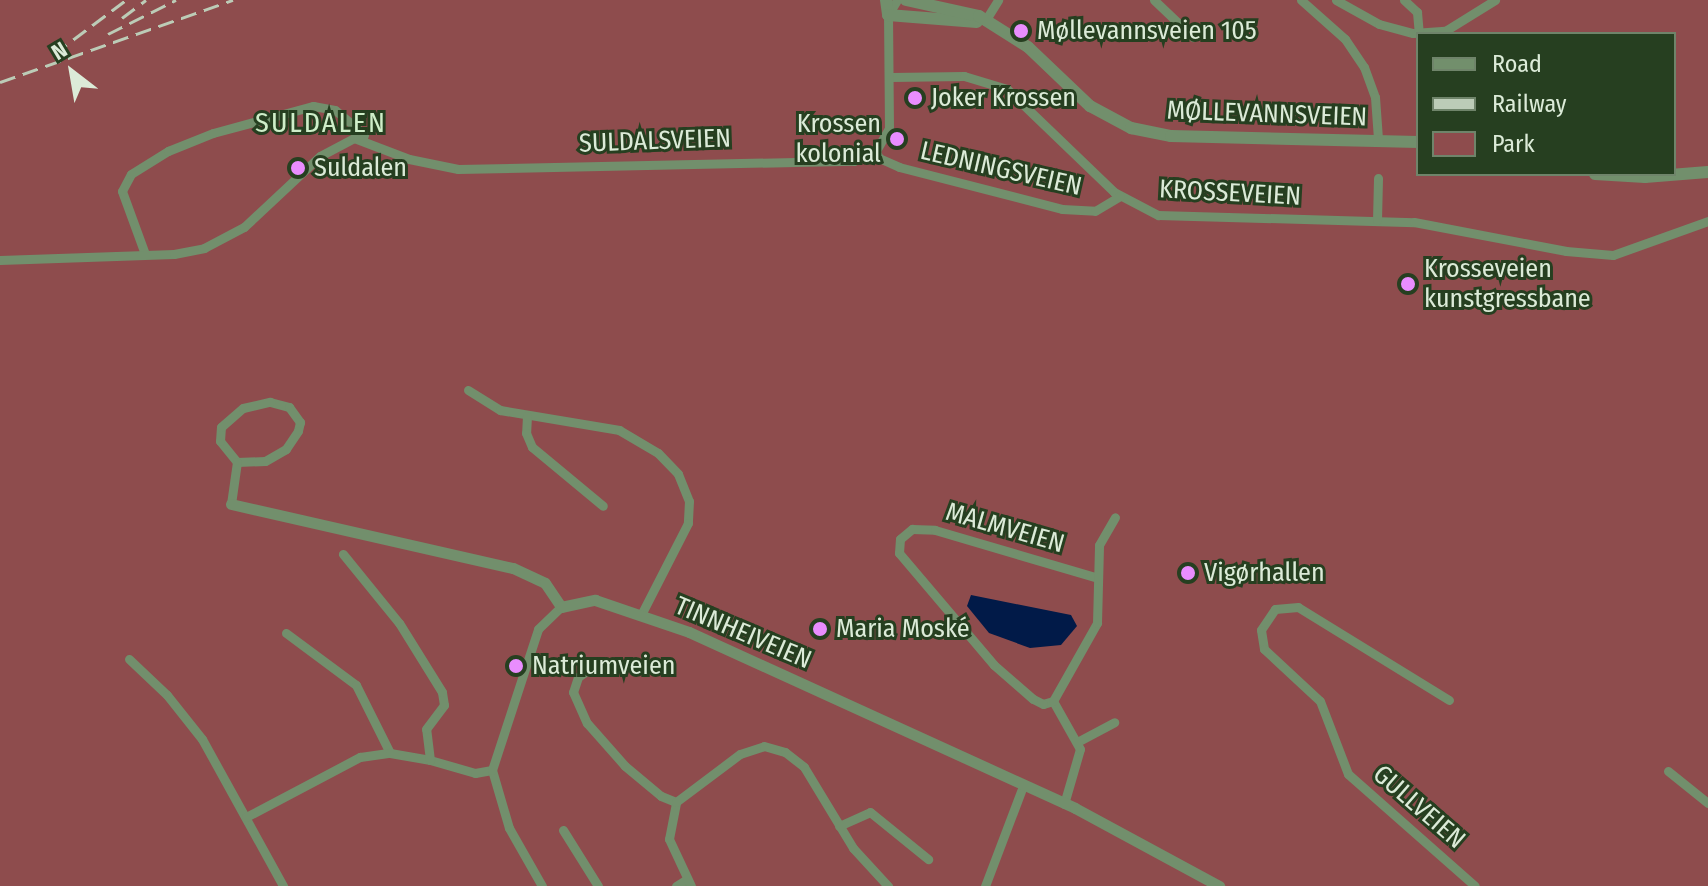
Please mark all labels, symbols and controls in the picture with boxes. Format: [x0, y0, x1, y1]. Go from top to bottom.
place label: Møllevannsveien 105 [1037, 15, 1257, 47]
marker: Møllevannsveien 105 [1012, 22, 1030, 40]
north arrow [32, 32, 112, 112]
legend [1416, 32, 1676, 176]
text: N [47, 36, 72, 66]
text: Road [1492, 50, 1542, 78]
place label: Joker Krossen [931, 82, 1076, 114]
marker: Joker Krossen [906, 89, 924, 107]
text: Railway [1492, 90, 1567, 118]
street label: MØLLEVANNSVEIEN [1166, 95, 1368, 133]
district label: SULDALEN [255, 106, 387, 140]
place label: Krossen kolonial [795, 108, 881, 170]
street label: SULDALSVEIEN [579, 123, 731, 159]
marker: Krossen kolonial [888, 130, 906, 148]
text: Park [1492, 130, 1535, 158]
street label: LEDNINGSVEIEN [917, 135, 1085, 203]
place label: Suldalen [314, 152, 407, 184]
marker: Suldalen [289, 159, 307, 177]
street label: KROSSEVEIEN [1158, 174, 1302, 212]
place label: Krosseveien kunstgressbane [1424, 253, 1591, 314]
marker: Krosseveien kunstgressbane [1399, 275, 1417, 293]
street label: MALMVEIEN [942, 496, 1068, 560]
place label: Vigørhallen [1204, 557, 1325, 589]
marker: Vigørhallen [1179, 564, 1197, 582]
street label: TINNHEIVEIEN [670, 590, 816, 676]
place label: Maria Moské [836, 613, 970, 645]
marker: Maria Moské [811, 620, 829, 638]
place label: Natriumveien [532, 650, 675, 682]
marker: Natriumveien [507, 657, 525, 675]
street label: GULLVEIEN [1367, 759, 1471, 855]

